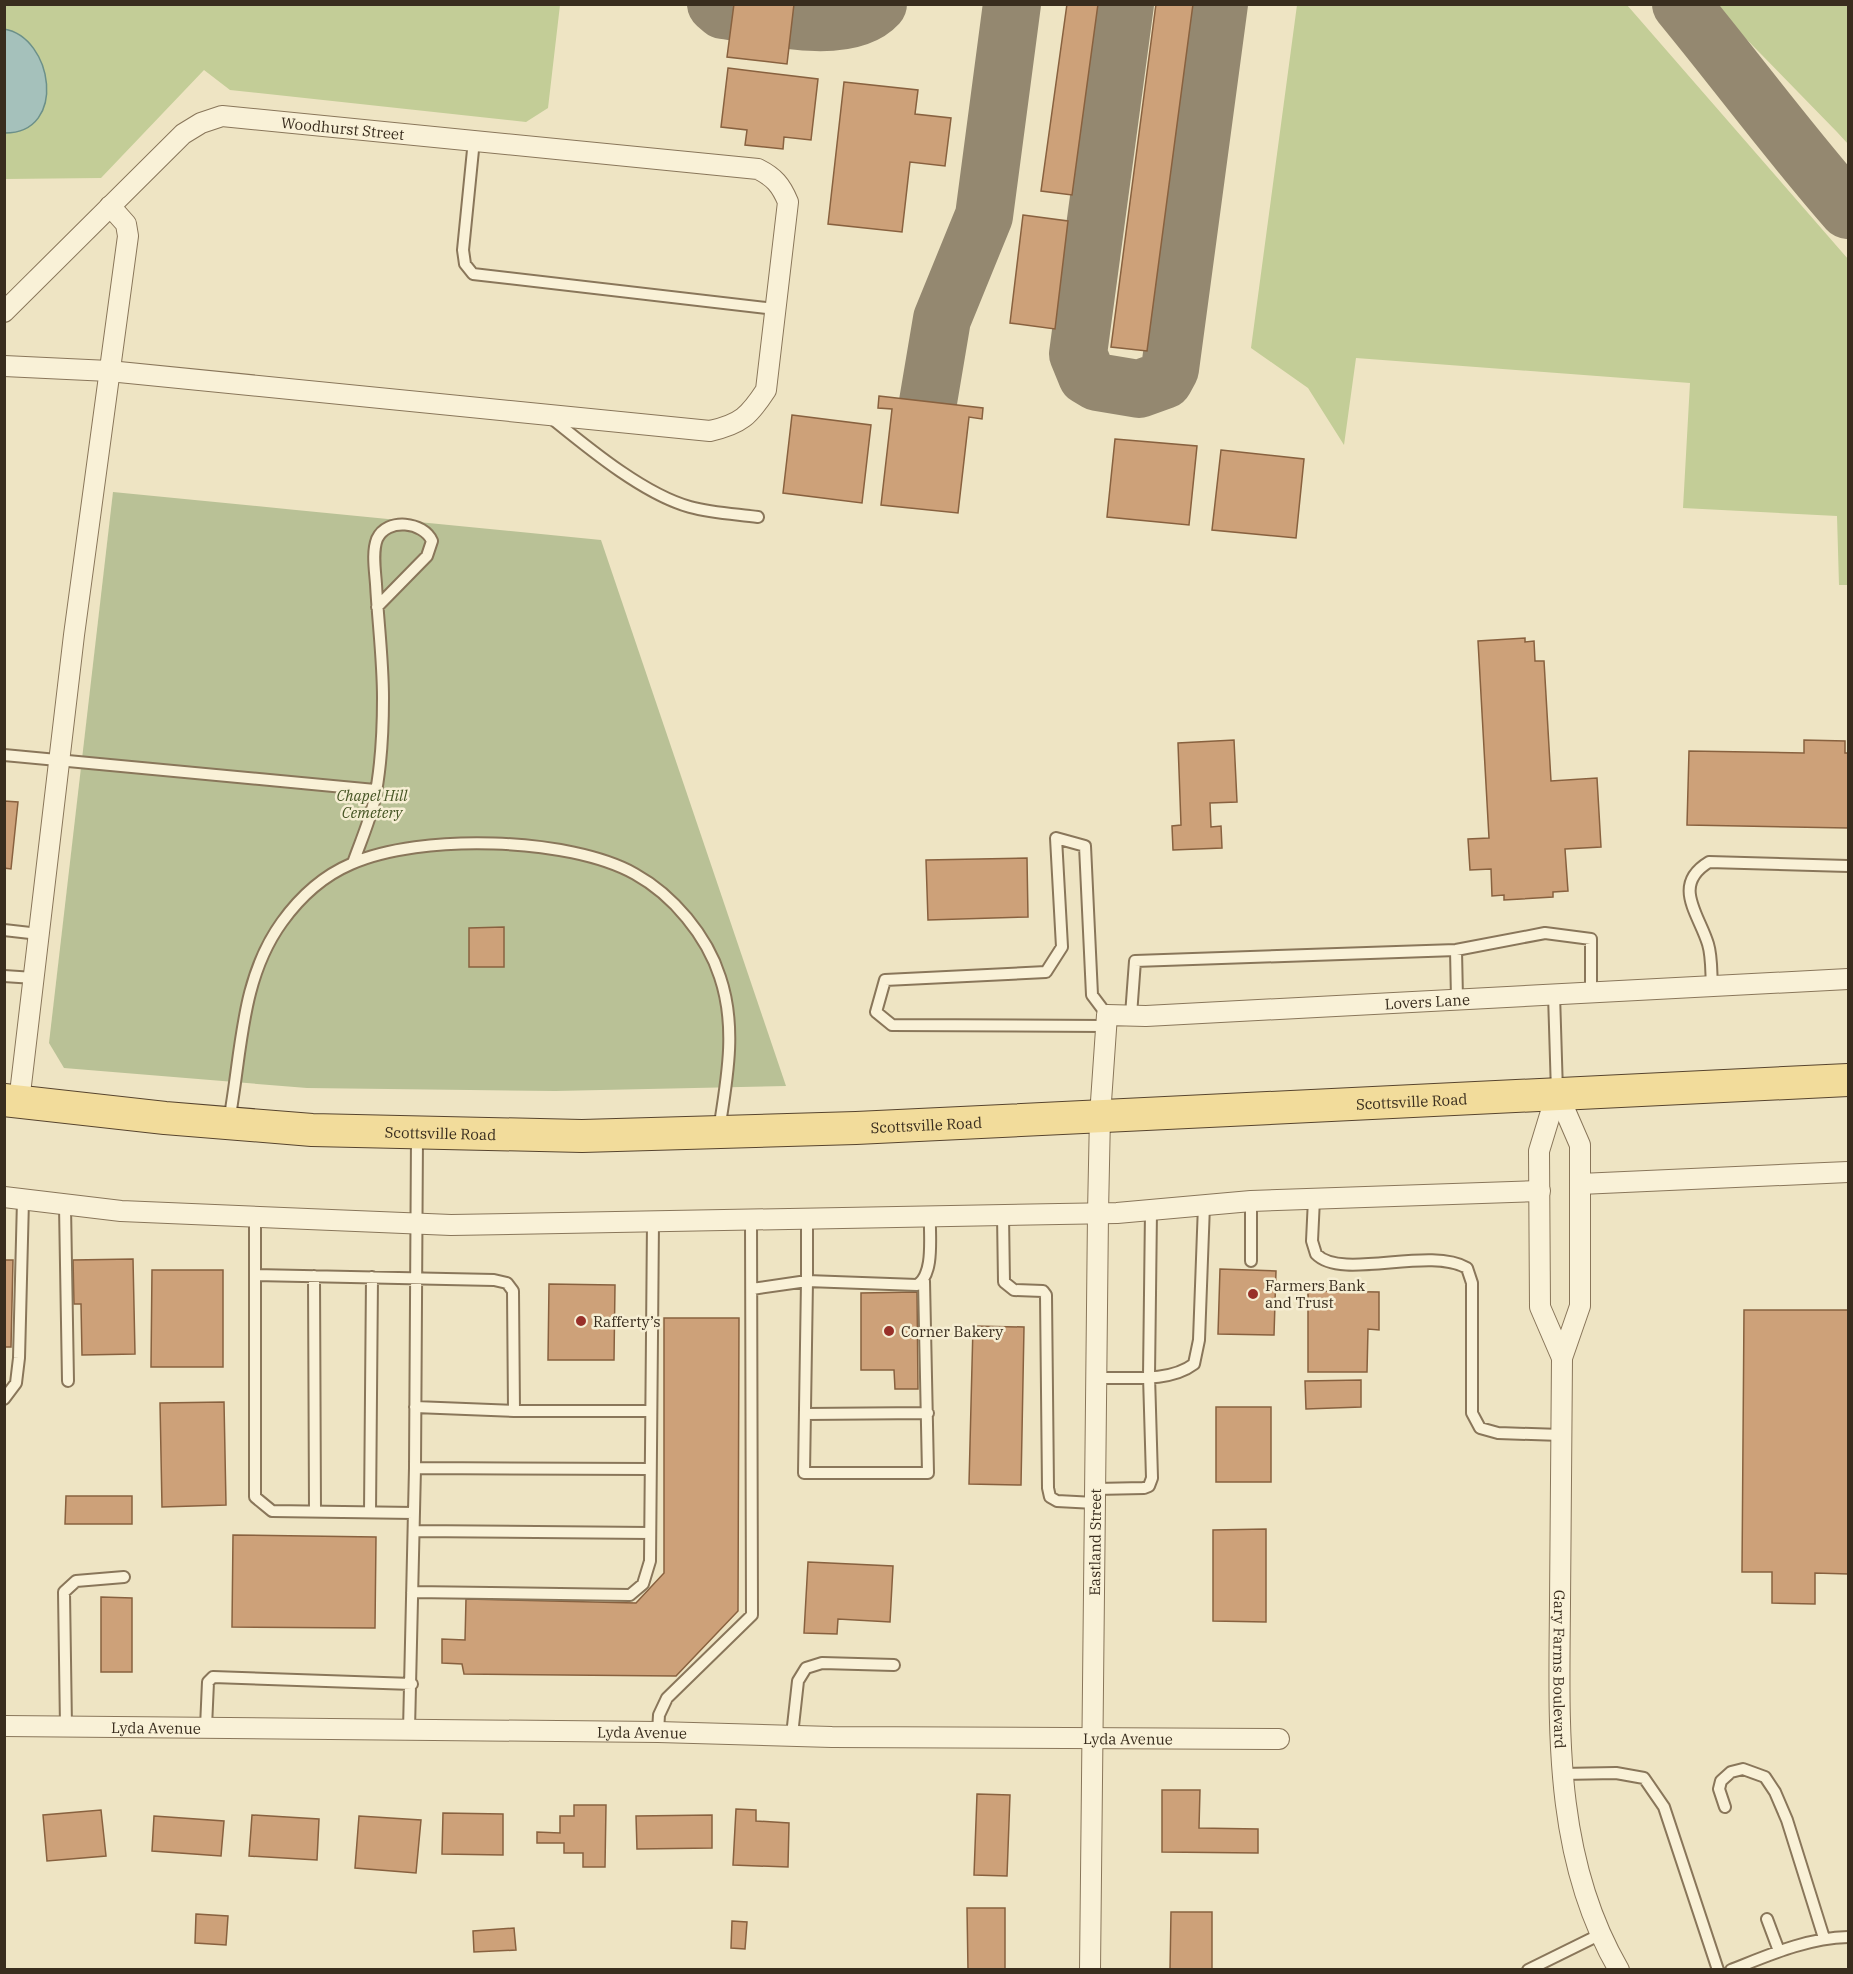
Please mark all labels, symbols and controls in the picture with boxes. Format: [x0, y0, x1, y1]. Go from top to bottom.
street label: Woodhurst Street [280, 112, 405, 143]
park label: Chapel Hill Cemetery [336, 786, 408, 822]
street label: Lovers Lane [1384, 989, 1470, 1013]
street label: Scottsville Road [1355, 1089, 1468, 1113]
street label: Scottsville Road [870, 1112, 982, 1137]
street label: Scottsville Road [384, 1122, 497, 1144]
place label: Farmers Bank and Trust [1265, 1276, 1365, 1312]
marker: Farmers Bank and Trust [1246, 1287, 1260, 1301]
place label: Rafferty’s [593, 1312, 660, 1331]
marker: Rafferty’s [574, 1314, 588, 1328]
place label: Corner Bakery [901, 1322, 1003, 1341]
marker: Corner Bakery [882, 1324, 896, 1338]
street label: Eastland Street [1084, 1488, 1105, 1596]
street label: Gary Farms Boulevard [1550, 1590, 1571, 1749]
street label: Lyda Avenue [111, 1717, 201, 1737]
street label: Lyda Avenue [597, 1722, 687, 1742]
street label: Lyda Avenue [1083, 1729, 1173, 1748]

